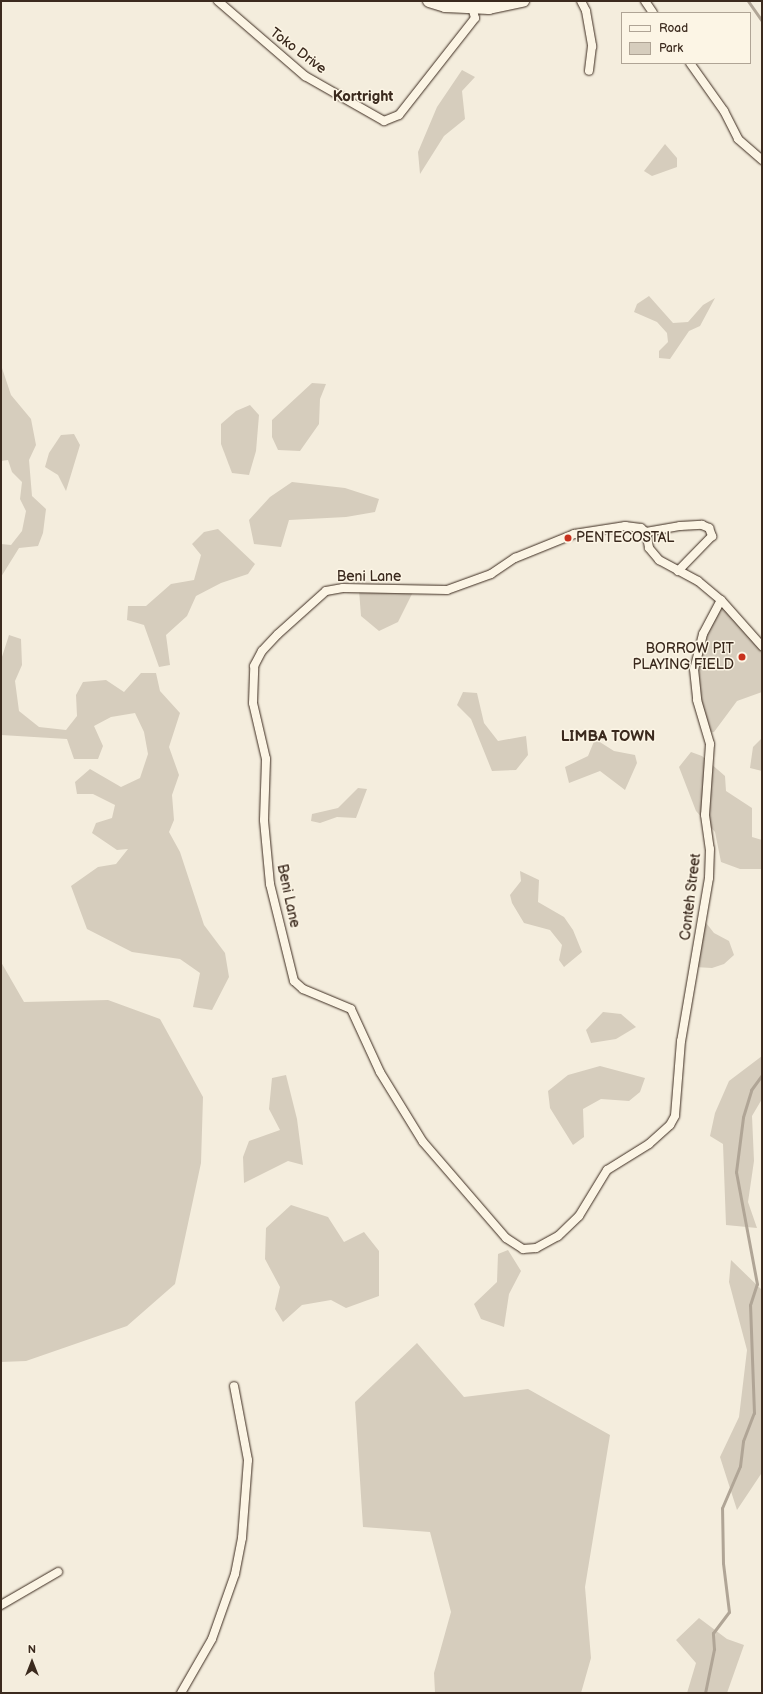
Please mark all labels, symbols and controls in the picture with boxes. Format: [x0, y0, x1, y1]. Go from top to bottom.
legend [621, 12, 751, 64]
text: Road [659, 21, 688, 36]
street label: Toko Drive [267, 24, 329, 78]
text: Park [659, 41, 683, 56]
district label: Kortright [333, 88, 393, 106]
place label: PENTECOSTAL [576, 530, 674, 546]
marker: PENTECOSTAL [563, 533, 573, 543]
street label: Beni Lane [337, 569, 401, 585]
place label: BORROW PIT PLAYING FIELD [632, 641, 734, 674]
marker: BORROW PIT PLAYING FIELD [737, 652, 747, 662]
district label: LIMBA TOWN [561, 728, 655, 746]
street label: Conteh Street [677, 852, 705, 942]
street label: Beni Lane [273, 863, 303, 929]
north arrow [12, 1642, 52, 1682]
text: N [28, 1643, 36, 1656]

